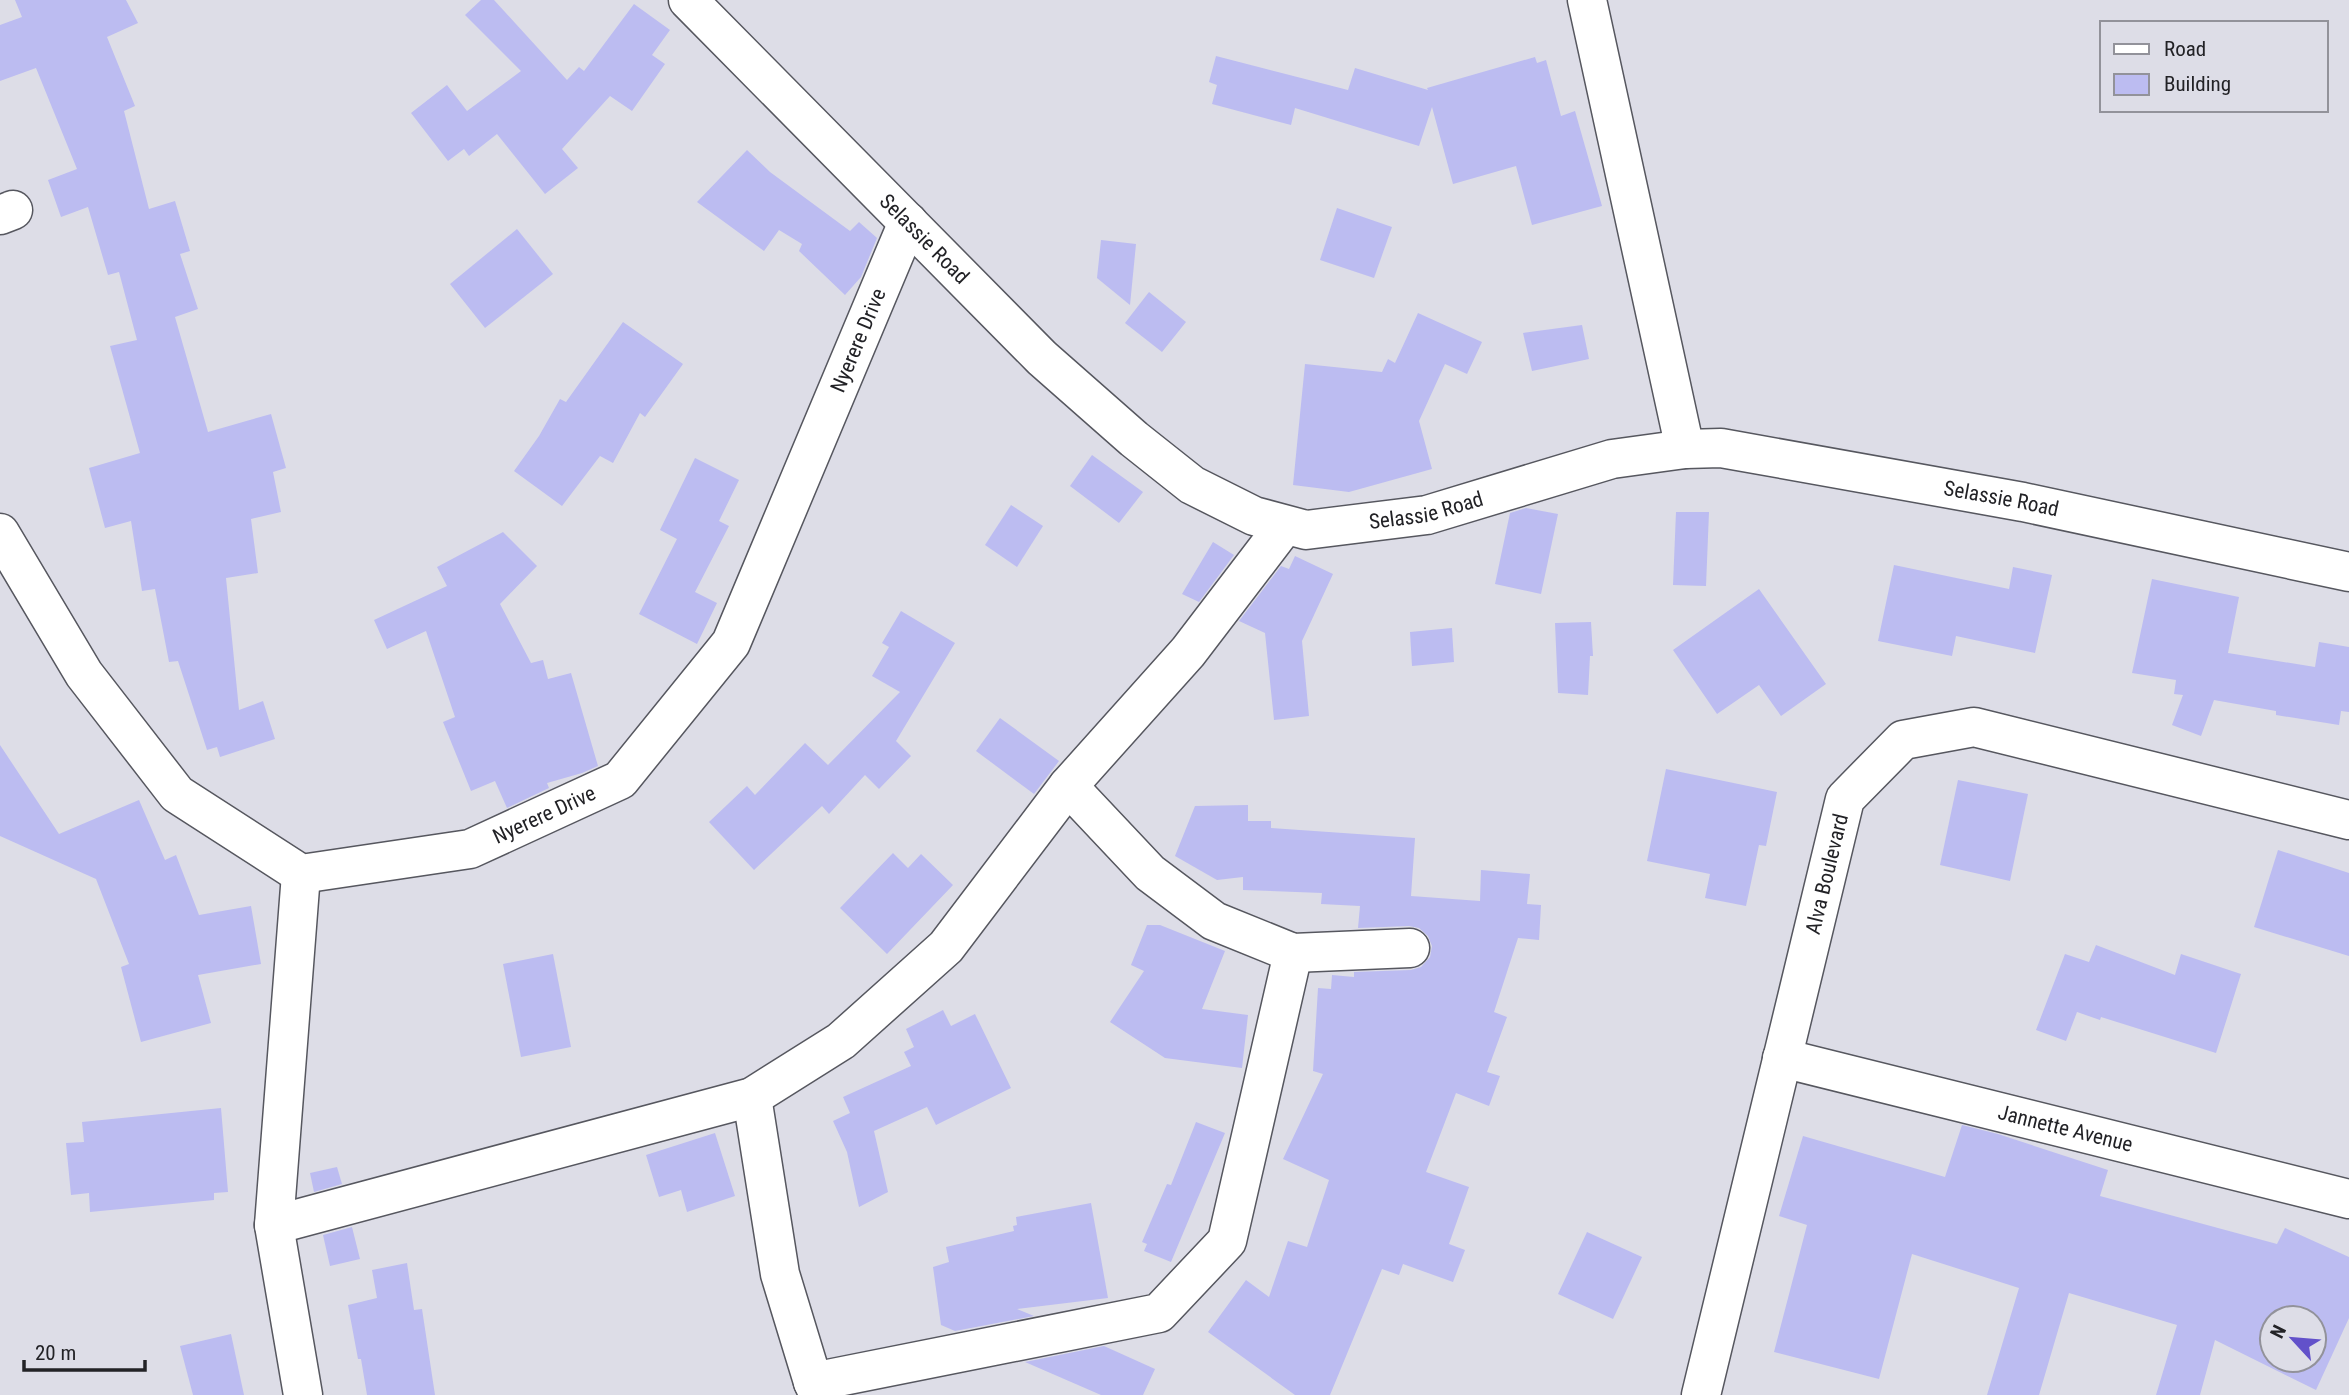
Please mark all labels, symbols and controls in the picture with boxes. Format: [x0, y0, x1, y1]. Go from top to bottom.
legend [2100, 21, 2328, 112]
text: Road [2164, 37, 2206, 61]
text: Building [2164, 72, 2231, 96]
street label: Selassie Road [875, 189, 974, 289]
street label: Nyerere Drive [826, 285, 891, 396]
street label: Selassie Road [1942, 476, 2061, 521]
street label: Selassie Road [1368, 487, 1486, 534]
street label: Nyerere Drive [489, 781, 599, 849]
street label: Alva Boulevard [1801, 811, 1853, 937]
street label: Jannette Avenue [1996, 1100, 2135, 1157]
north arrow [2258, 1304, 2328, 1374]
text: N [2265, 1321, 2291, 1342]
scale bar [24, 1328, 145, 1372]
text: 20 m [35, 1341, 76, 1365]

